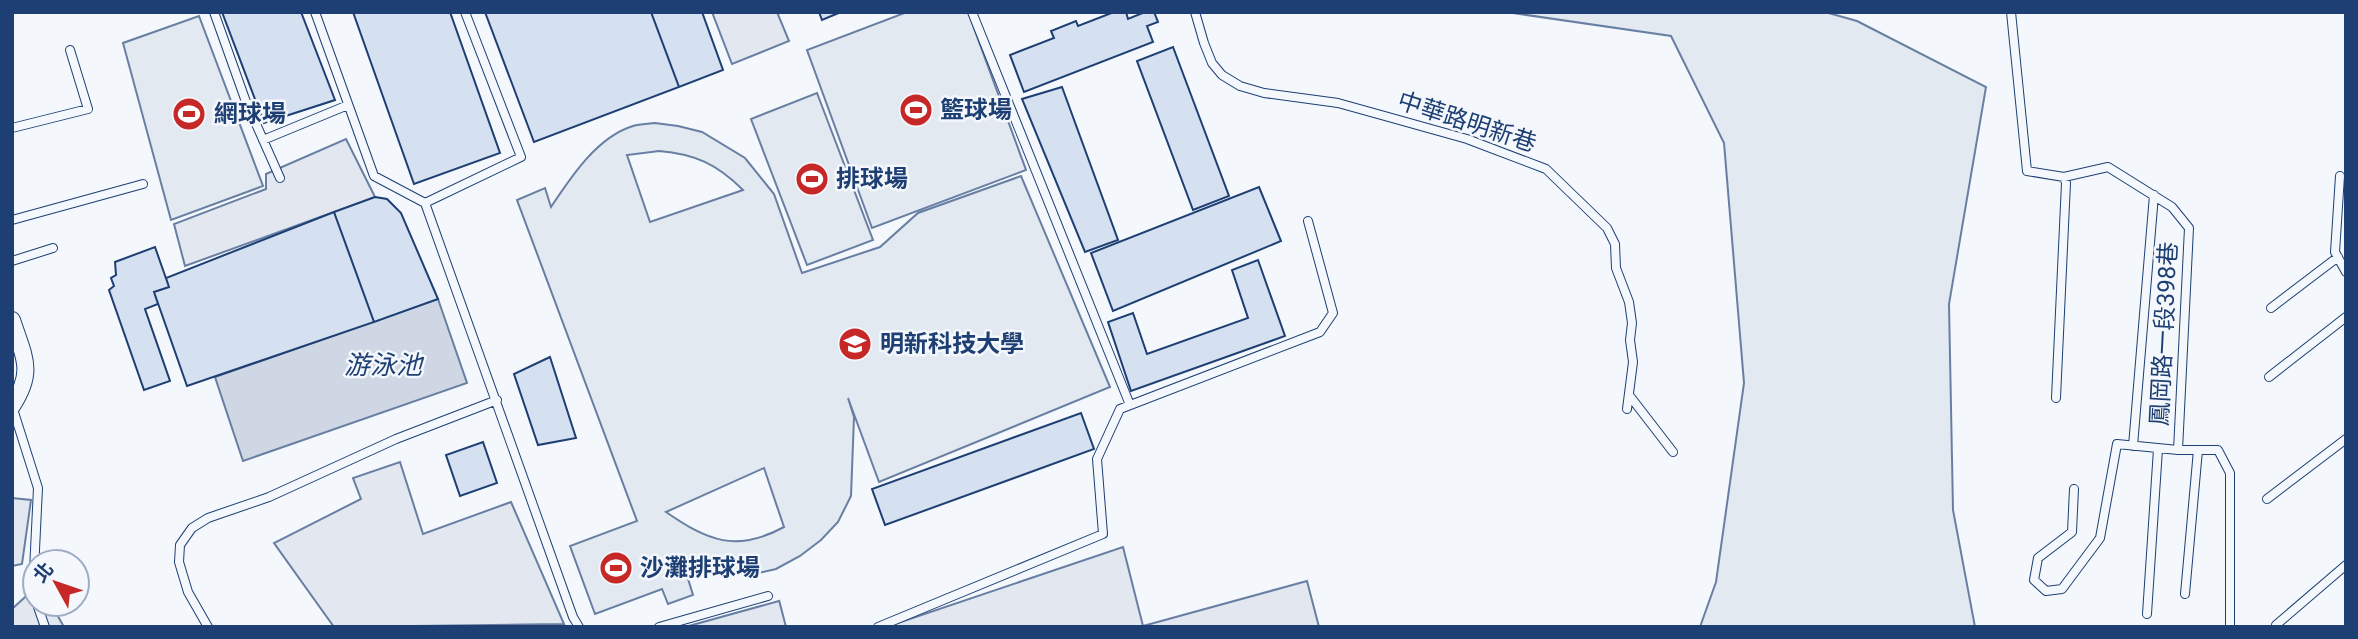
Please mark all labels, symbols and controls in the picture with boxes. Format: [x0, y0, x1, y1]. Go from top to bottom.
street label: 中華路明新巷 [1394, 86, 1540, 158]
sports icon: 籃球場 [897, 91, 935, 129]
sports icon: 網球場 [170, 95, 208, 133]
place label: 籃球場 [940, 96, 1012, 124]
place label: 網球場 [214, 100, 286, 128]
sports icon: 排球場 [793, 160, 831, 198]
place label: 排球場 [836, 165, 908, 193]
street label: 鳳岡路一段398巷 [2145, 241, 2183, 427]
school or university icon: 明新科技大學 [836, 325, 874, 363]
place label: 明新科技大學 [880, 330, 1024, 358]
water label: 游泳池 [344, 350, 425, 380]
north arrow [21, 548, 91, 618]
sports icon: 沙灘排球場 [597, 549, 635, 587]
place label: 沙灘排球場 [640, 554, 760, 582]
text: 北 [28, 558, 58, 587]

